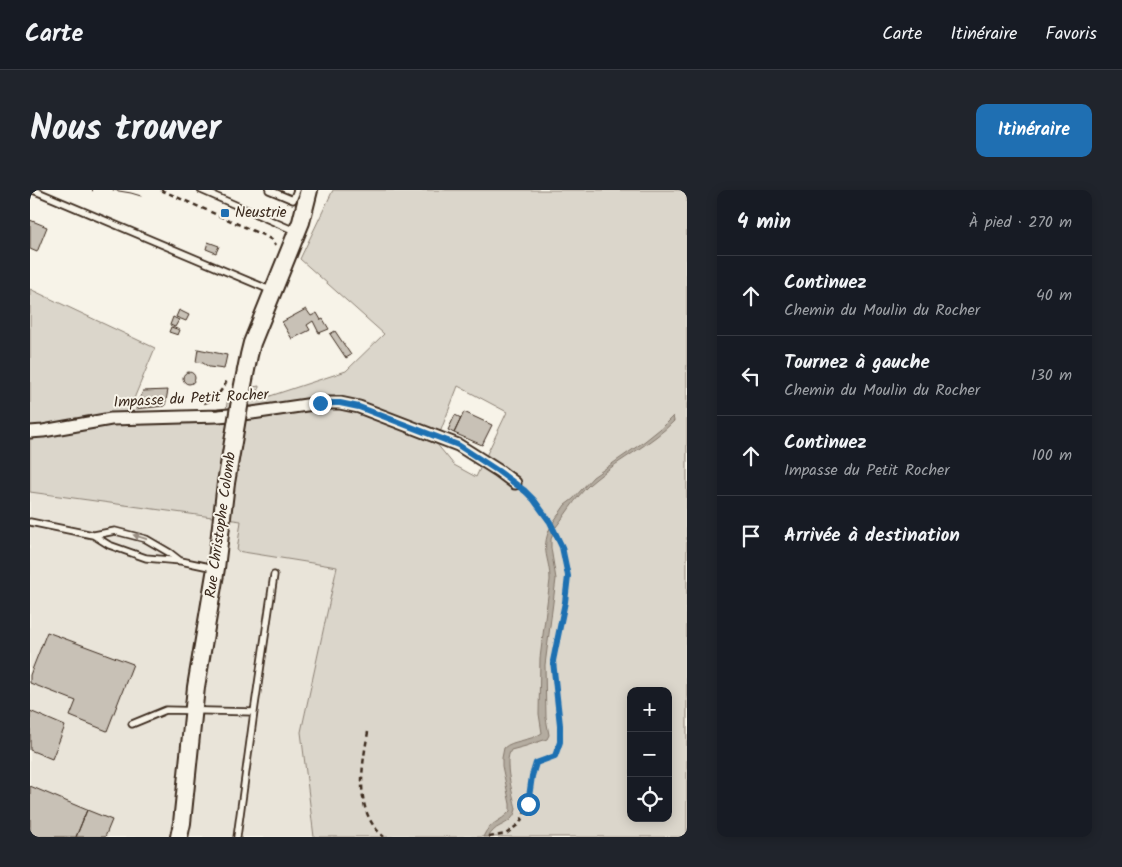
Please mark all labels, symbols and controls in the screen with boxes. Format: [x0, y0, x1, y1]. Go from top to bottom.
text: Carte [25, 15, 83, 54]
text: Carte [882, 20, 922, 49]
text: Itinéraire [950, 20, 1017, 49]
text: Favoris [1045, 20, 1097, 49]
text: Nous trouver [30, 102, 221, 158]
button: Itinéraire [976, 104, 1092, 157]
place label: Neustrie [235, 201, 287, 225]
text: 4 min [737, 206, 791, 239]
marker: Neustrie [219, 207, 231, 219]
text: À pied · 270 m [969, 210, 1072, 235]
text: Continuez [784, 268, 867, 298]
icon: ahead [737, 282, 765, 310]
text: 40 m [1036, 283, 1072, 308]
text: Chemin du Moulin du Rocher [784, 298, 980, 323]
text: Tournez à gauche [784, 348, 930, 378]
icon: left [737, 362, 765, 390]
text: 130 m [1031, 363, 1072, 388]
text: Chemin du Moulin du Rocher [784, 378, 980, 403]
street label: Impasse du Petit Rocher [113, 383, 270, 415]
route end [309, 392, 332, 415]
text: Continuez [784, 428, 867, 458]
icon: ahead [737, 442, 765, 470]
text: 100 m [1032, 443, 1072, 468]
street label: Rue Christophe Colomb [199, 450, 243, 600]
text: Impasse du Petit Rocher [784, 458, 949, 483]
text: Arrivée à destination [784, 521, 960, 551]
icon: arrive [737, 522, 765, 550]
one-way arrow [132, 533, 147, 541]
map controls [627, 687, 672, 822]
button: + [627, 687, 672, 732]
button: − [627, 732, 672, 777]
button: locate [627, 777, 672, 822]
route start [517, 793, 540, 816]

